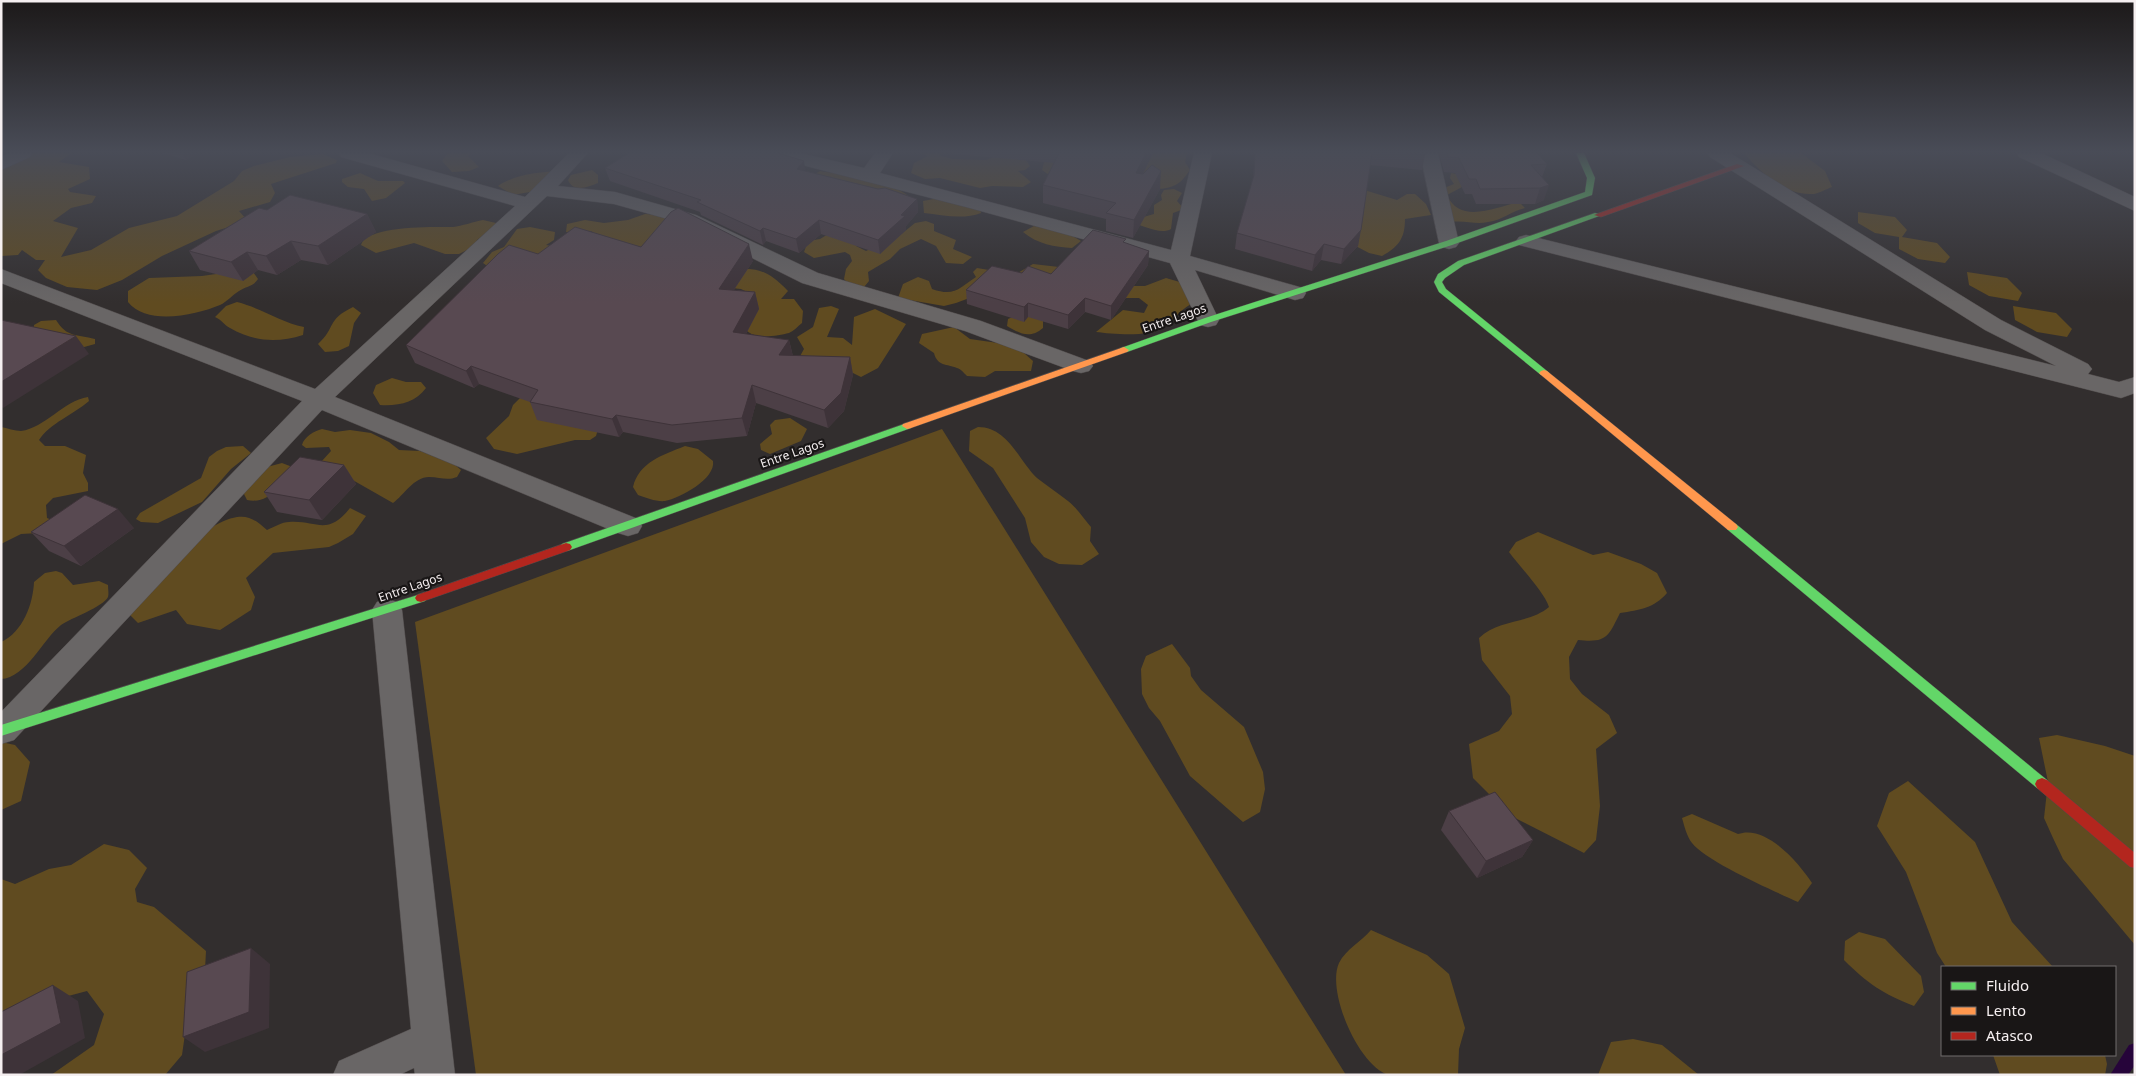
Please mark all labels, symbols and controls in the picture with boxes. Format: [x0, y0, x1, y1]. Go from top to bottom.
street label: Entre Lagos [1140, 299, 1208, 337]
street label: Entre Lagos [758, 434, 826, 472]
street label: Entre Lagos [376, 568, 444, 606]
legend [1941, 966, 2116, 1056]
text: Fluido [1986, 975, 2029, 995]
text: Lento [1986, 1000, 2026, 1020]
text: Atasco [1986, 1025, 2033, 1045]

